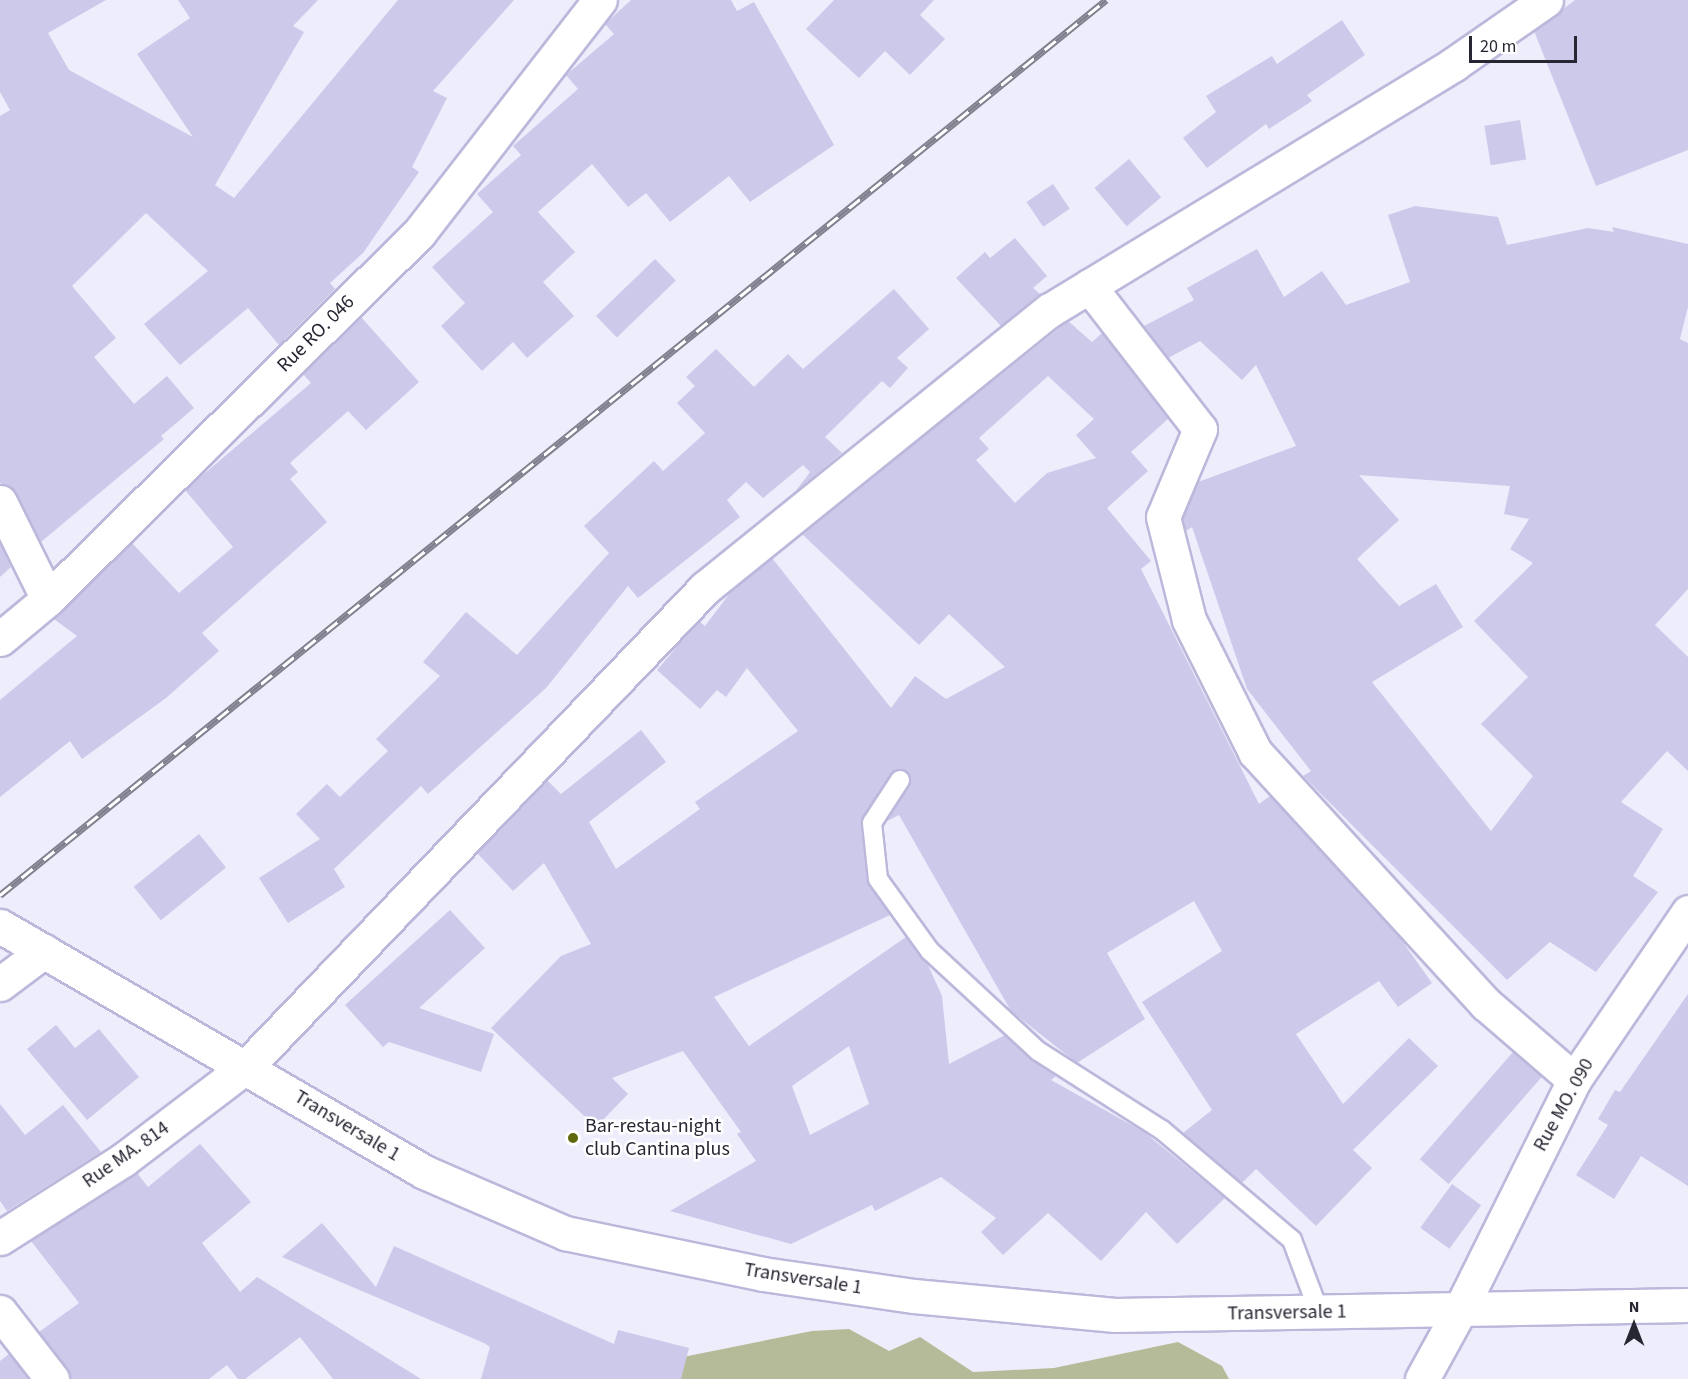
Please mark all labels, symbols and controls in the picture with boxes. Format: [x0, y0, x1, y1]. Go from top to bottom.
scale bar [1472, 24, 1580, 62]
text: 20 m [1480, 34, 1516, 59]
street label: Rue RO. 046 [272, 290, 360, 378]
street label: Rue MO. 090 [1529, 1054, 1599, 1156]
street label: Transversale 1 [290, 1085, 404, 1167]
place label: Bar-restau-night club Cantina plus [585, 1114, 730, 1161]
street label: Rue MA. 814 [78, 1116, 174, 1194]
marker: Bar-restau-night club Cantina plus [566, 1131, 580, 1145]
street label: Transversale 1 [742, 1258, 864, 1300]
north arrow [1604, 1295, 1664, 1355]
text: N [1629, 1296, 1639, 1318]
street label: Transversale 1 [1227, 1300, 1347, 1326]

